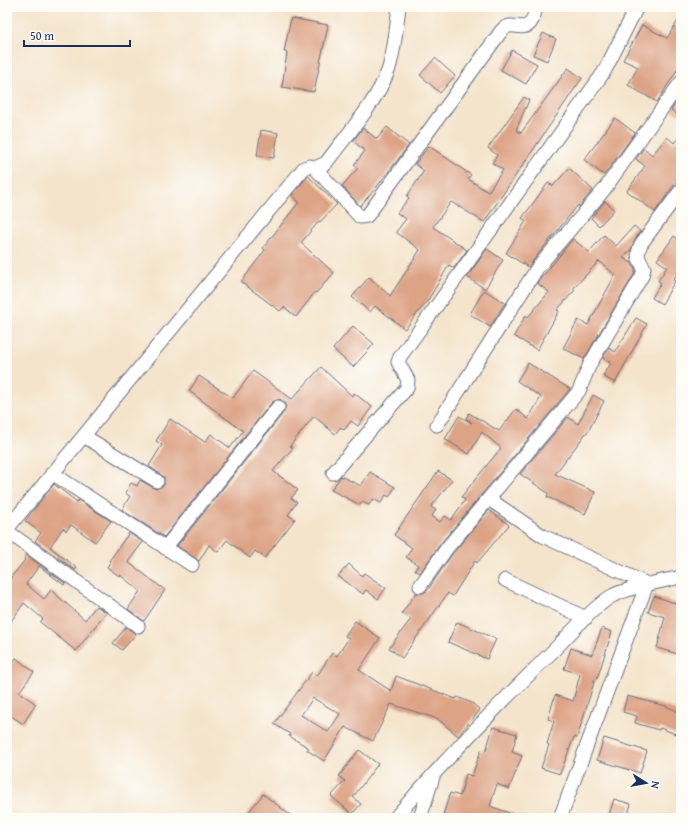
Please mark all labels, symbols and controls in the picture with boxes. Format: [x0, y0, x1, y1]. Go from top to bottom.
scale bar [24, 22, 130, 48]
text: 50 m [30, 27, 54, 44]
north arrow [626, 763, 666, 803]
text: N [647, 780, 664, 791]

